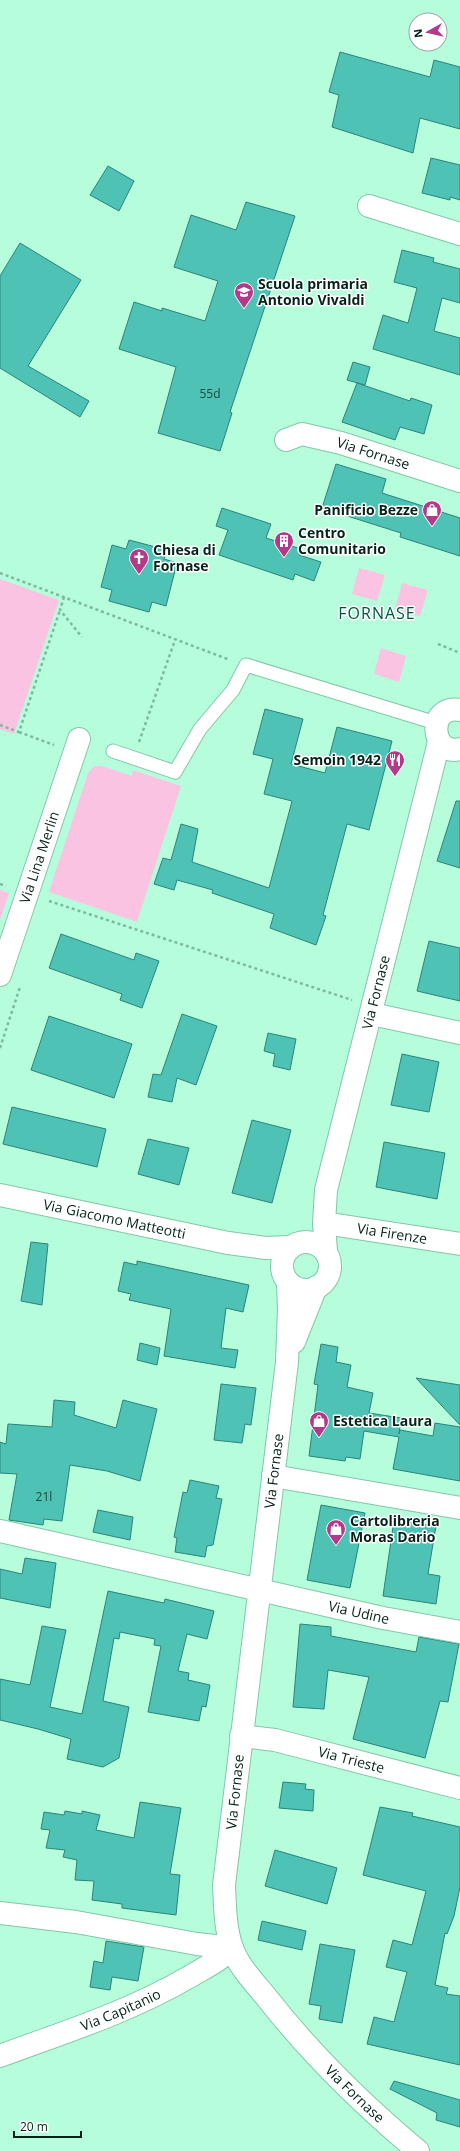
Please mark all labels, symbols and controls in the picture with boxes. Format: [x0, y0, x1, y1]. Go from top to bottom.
north arrow [408, 12, 448, 52]
text: N [410, 28, 426, 39]
place label: Scuola primaria Antonio Vivaldi [258, 274, 368, 309]
school or university icon: Scuola primaria Antonio Vivaldi [233, 281, 255, 309]
house number: 55d [199, 385, 221, 402]
street label: Via Fornase [335, 432, 412, 473]
shop icon: Panificio Bezze [421, 499, 443, 527]
place label: Panificio Bezze [314, 500, 418, 519]
place label: Centro Comunitario [298, 523, 386, 558]
building icon: Centro Comunitario [273, 530, 295, 558]
place label: Chiesa di Fornase [153, 540, 216, 575]
church icon: Chiesa di Fornase [128, 547, 150, 575]
district label: FORNASE [338, 602, 416, 624]
restaurant icon: Semoin 1942 [384, 749, 406, 777]
place label: Semoin 1942 [293, 750, 381, 769]
street label: Via Lina Merlin [15, 809, 63, 906]
street label: Via Fornase [357, 953, 394, 1031]
street label: Via Giacomo Matteotti [42, 1194, 188, 1243]
street label: Via Firenze [356, 1218, 429, 1248]
shop icon: Estetica Laura [308, 1410, 330, 1438]
place label: Estetica Laura [333, 1411, 432, 1430]
street label: Via Fornase [259, 1432, 288, 1510]
house number: 21l [36, 1488, 52, 1505]
place label: Cartolibreria Moras Dario [350, 1511, 440, 1546]
shop icon: Cartolibreria Moras Dario [325, 1518, 347, 1546]
street label: Via Udine [327, 1596, 391, 1628]
street label: Via Trieste [316, 1742, 387, 1777]
street label: Via Fornase [221, 1753, 248, 1831]
street label: Via Capitanio [78, 1984, 164, 2035]
street label: Via Fornase [321, 2060, 389, 2127]
scale bar [14, 2113, 81, 2139]
text: 20 m [20, 2118, 48, 2135]

